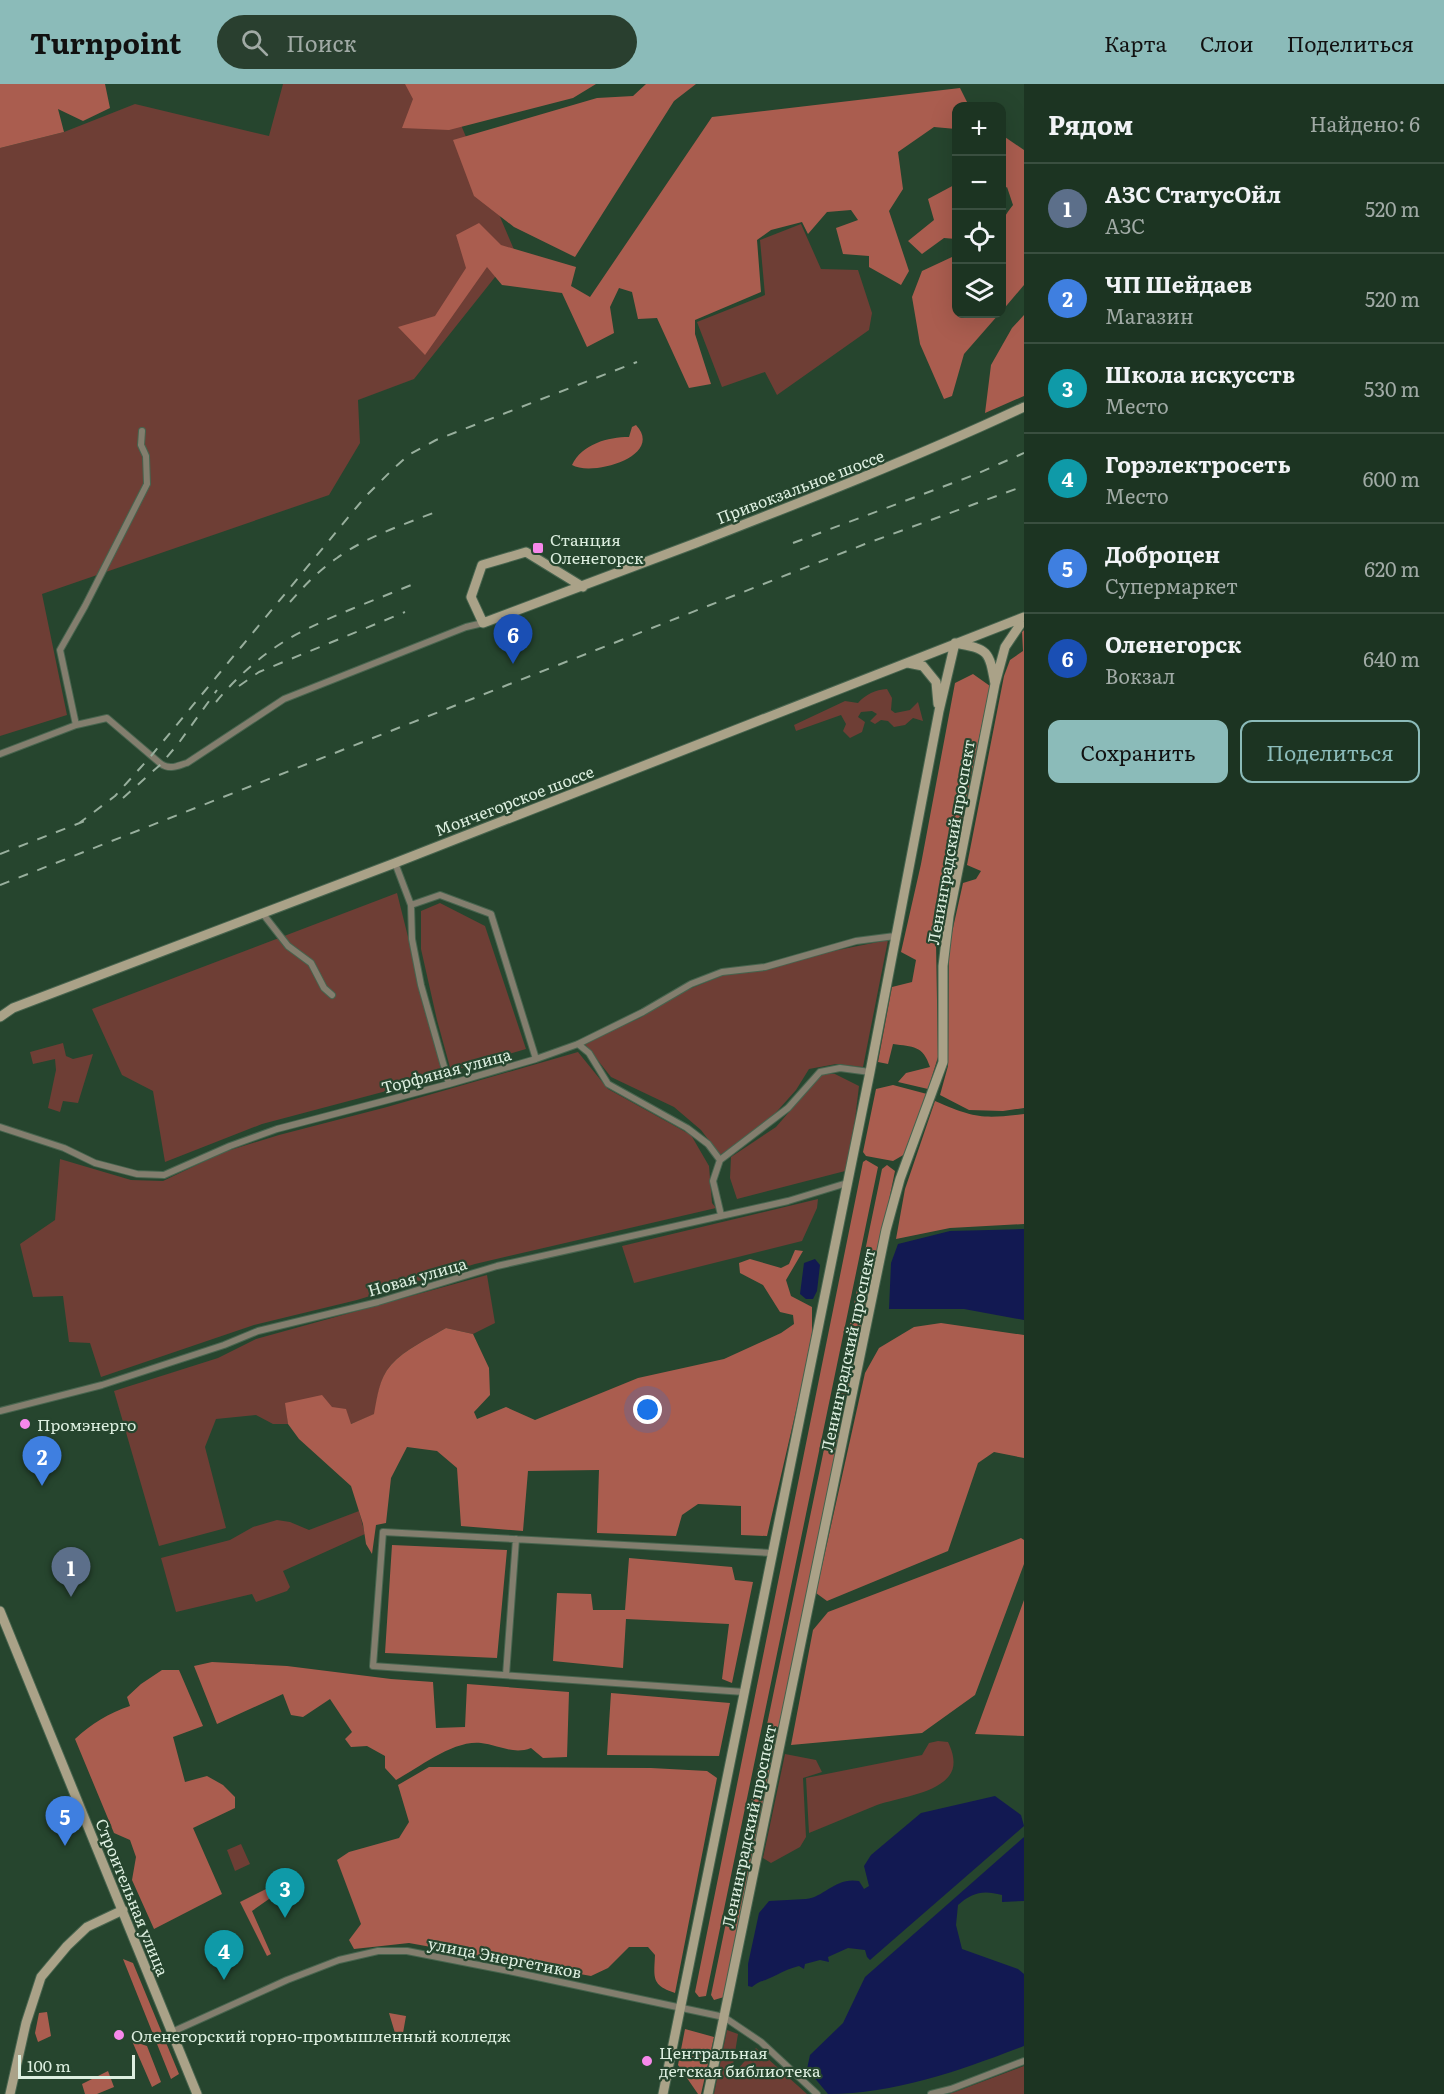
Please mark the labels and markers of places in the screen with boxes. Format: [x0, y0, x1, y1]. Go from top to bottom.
place label: Станция Оленегорск [550, 527, 644, 569]
marker: Станция Оленегорск [531, 541, 545, 555]
pin: 6 [494, 614, 532, 664]
place label: Промэнерго [37, 1412, 136, 1436]
marker: Промэнерго [18, 1417, 32, 1431]
pin: 2 [22, 1436, 62, 1486]
pin: 1 [52, 1548, 90, 1597]
pin: 5 [46, 1796, 84, 1846]
pin: 3 [266, 1868, 304, 1918]
pin: 4 [204, 1930, 244, 1980]
place label: Оленегорский горно-промышленный колледж [131, 2023, 511, 2047]
marker: Оленегорский горно-промышленный колледж [112, 2028, 126, 2042]
place label: Центральная детская библиотека [659, 2040, 821, 2082]
marker: Центральная детская библиотека [640, 2054, 654, 2068]

